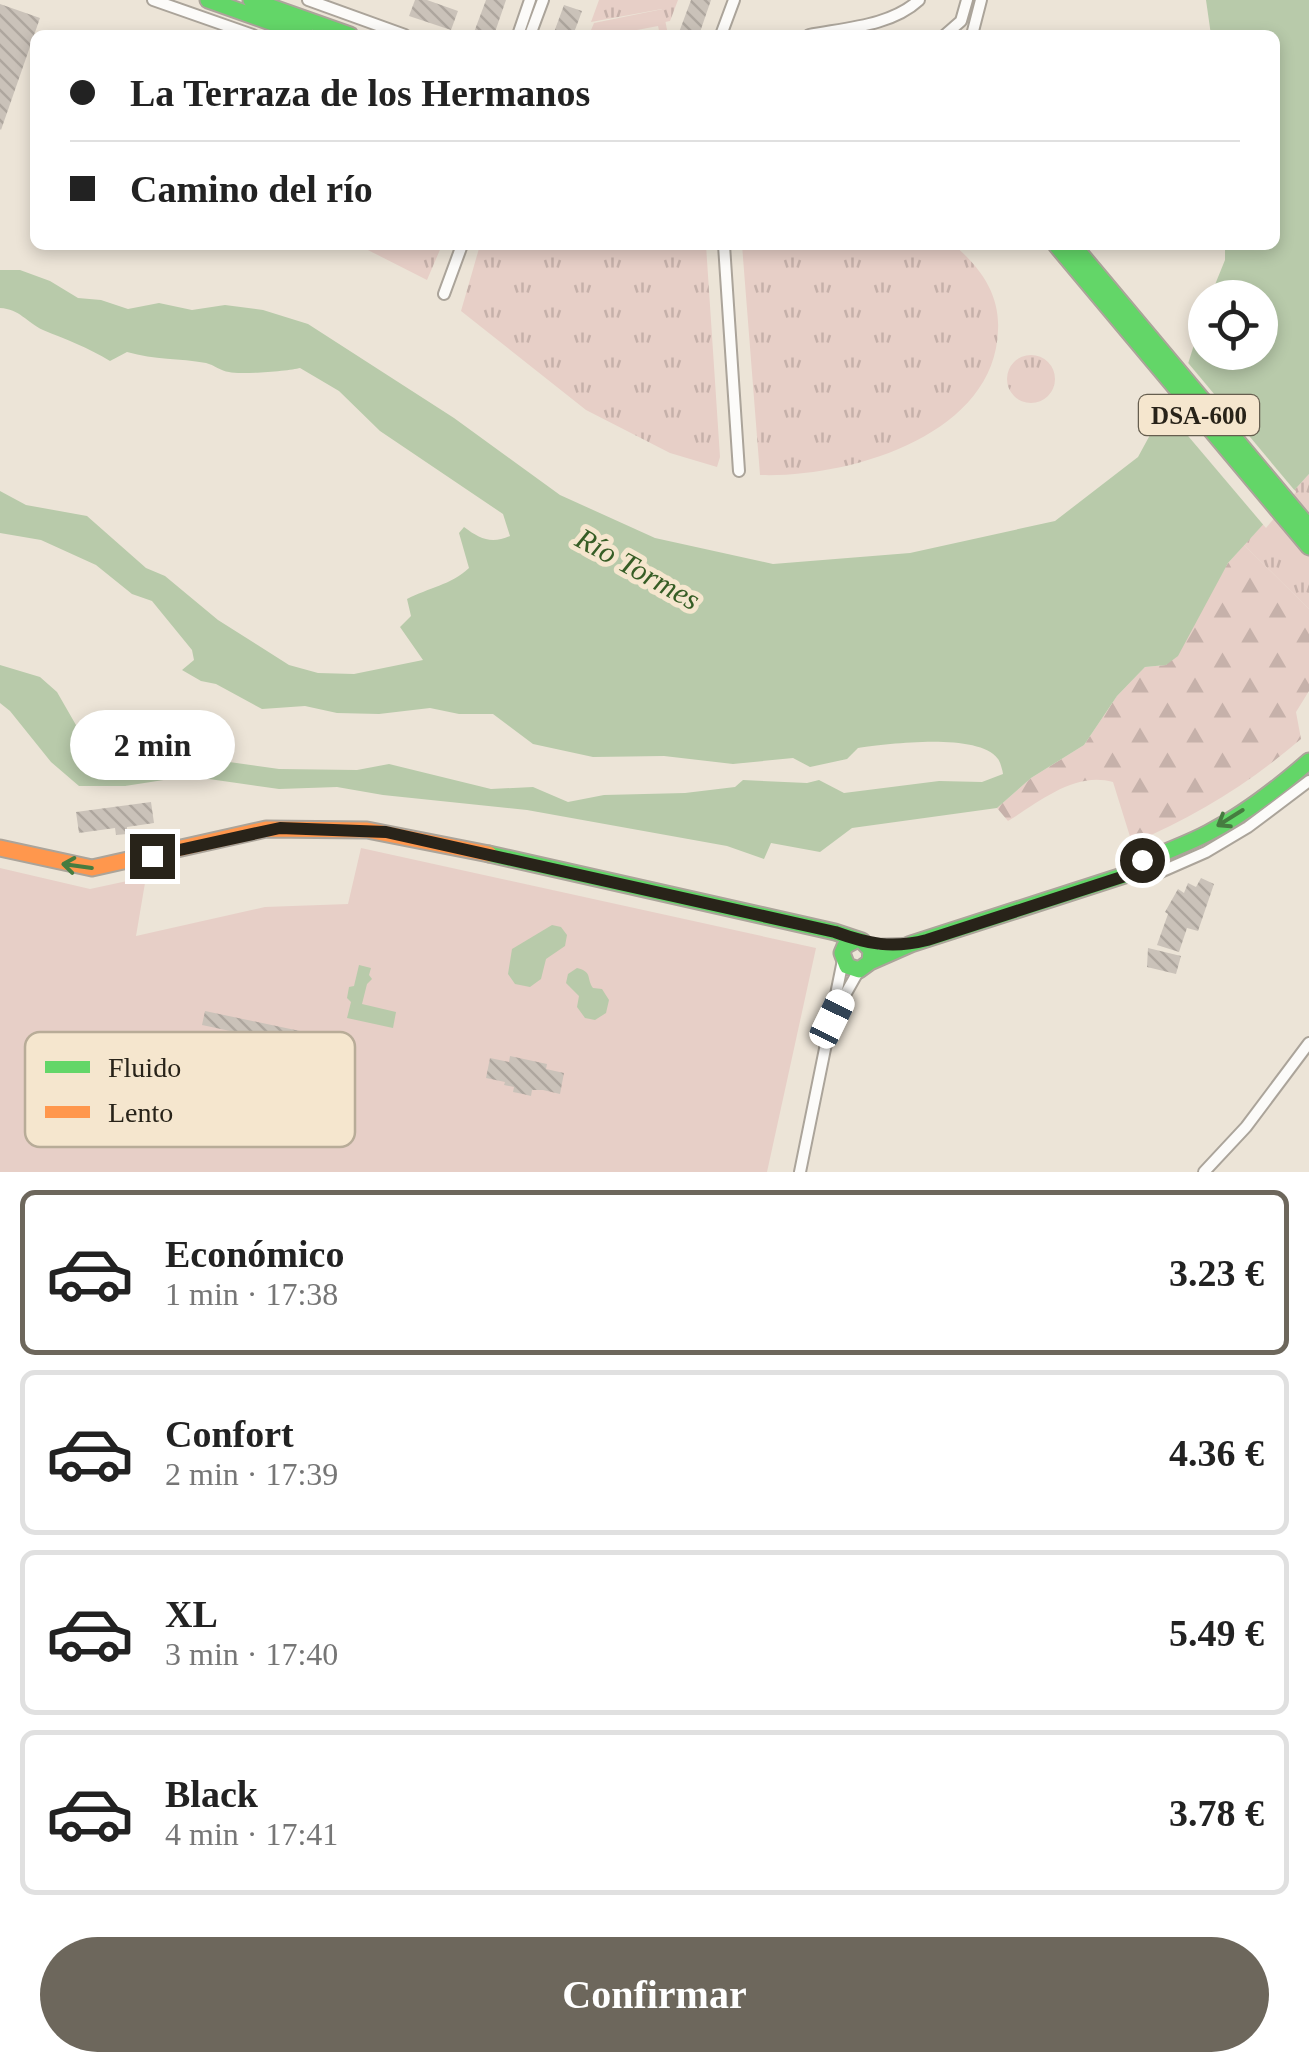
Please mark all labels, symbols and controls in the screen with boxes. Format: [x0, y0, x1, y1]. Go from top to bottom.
text: La Terraza de los Hermanos [130, 72, 590, 114]
text: Camino del río [130, 168, 373, 210]
map controls [1188, 280, 1278, 370]
button: locate [1188, 280, 1278, 370]
road number: DSA-600 [1139, 395, 1259, 435]
water label: Río Tormes [570, 521, 706, 616]
callout: 2 min [70, 711, 234, 781]
text: 2 min [114, 727, 191, 763]
one-way arrow [1217, 808, 1245, 829]
route end [130, 834, 175, 879]
route start [1120, 838, 1165, 883]
one-way arrow [61, 856, 93, 874]
car [805, 985, 859, 1053]
legend [25, 1032, 355, 1147]
text: Fluido [108, 1052, 181, 1083]
text: Lento [108, 1097, 173, 1128]
icon: car [45, 1228, 135, 1318]
text: Económico [165, 1233, 344, 1275]
text: 3.23 € [1169, 1252, 1264, 1294]
text: 1 min · 17:38 [165, 1276, 338, 1312]
icon: car [45, 1408, 135, 1498]
text: Confort [165, 1413, 294, 1455]
text: 4.36 € [1169, 1432, 1264, 1474]
text: 2 min · 17:39 [165, 1456, 338, 1492]
icon: car [45, 1588, 135, 1678]
text: XL [165, 1593, 218, 1635]
text: 5.49 € [1169, 1612, 1264, 1654]
text: 3 min · 17:40 [165, 1636, 338, 1672]
icon: car [45, 1768, 135, 1858]
text: Black [165, 1773, 258, 1815]
text: 3.78 € [1169, 1792, 1264, 1834]
text: 4 min · 17:41 [165, 1816, 338, 1852]
button: Confirmar [40, 1937, 1269, 2052]

